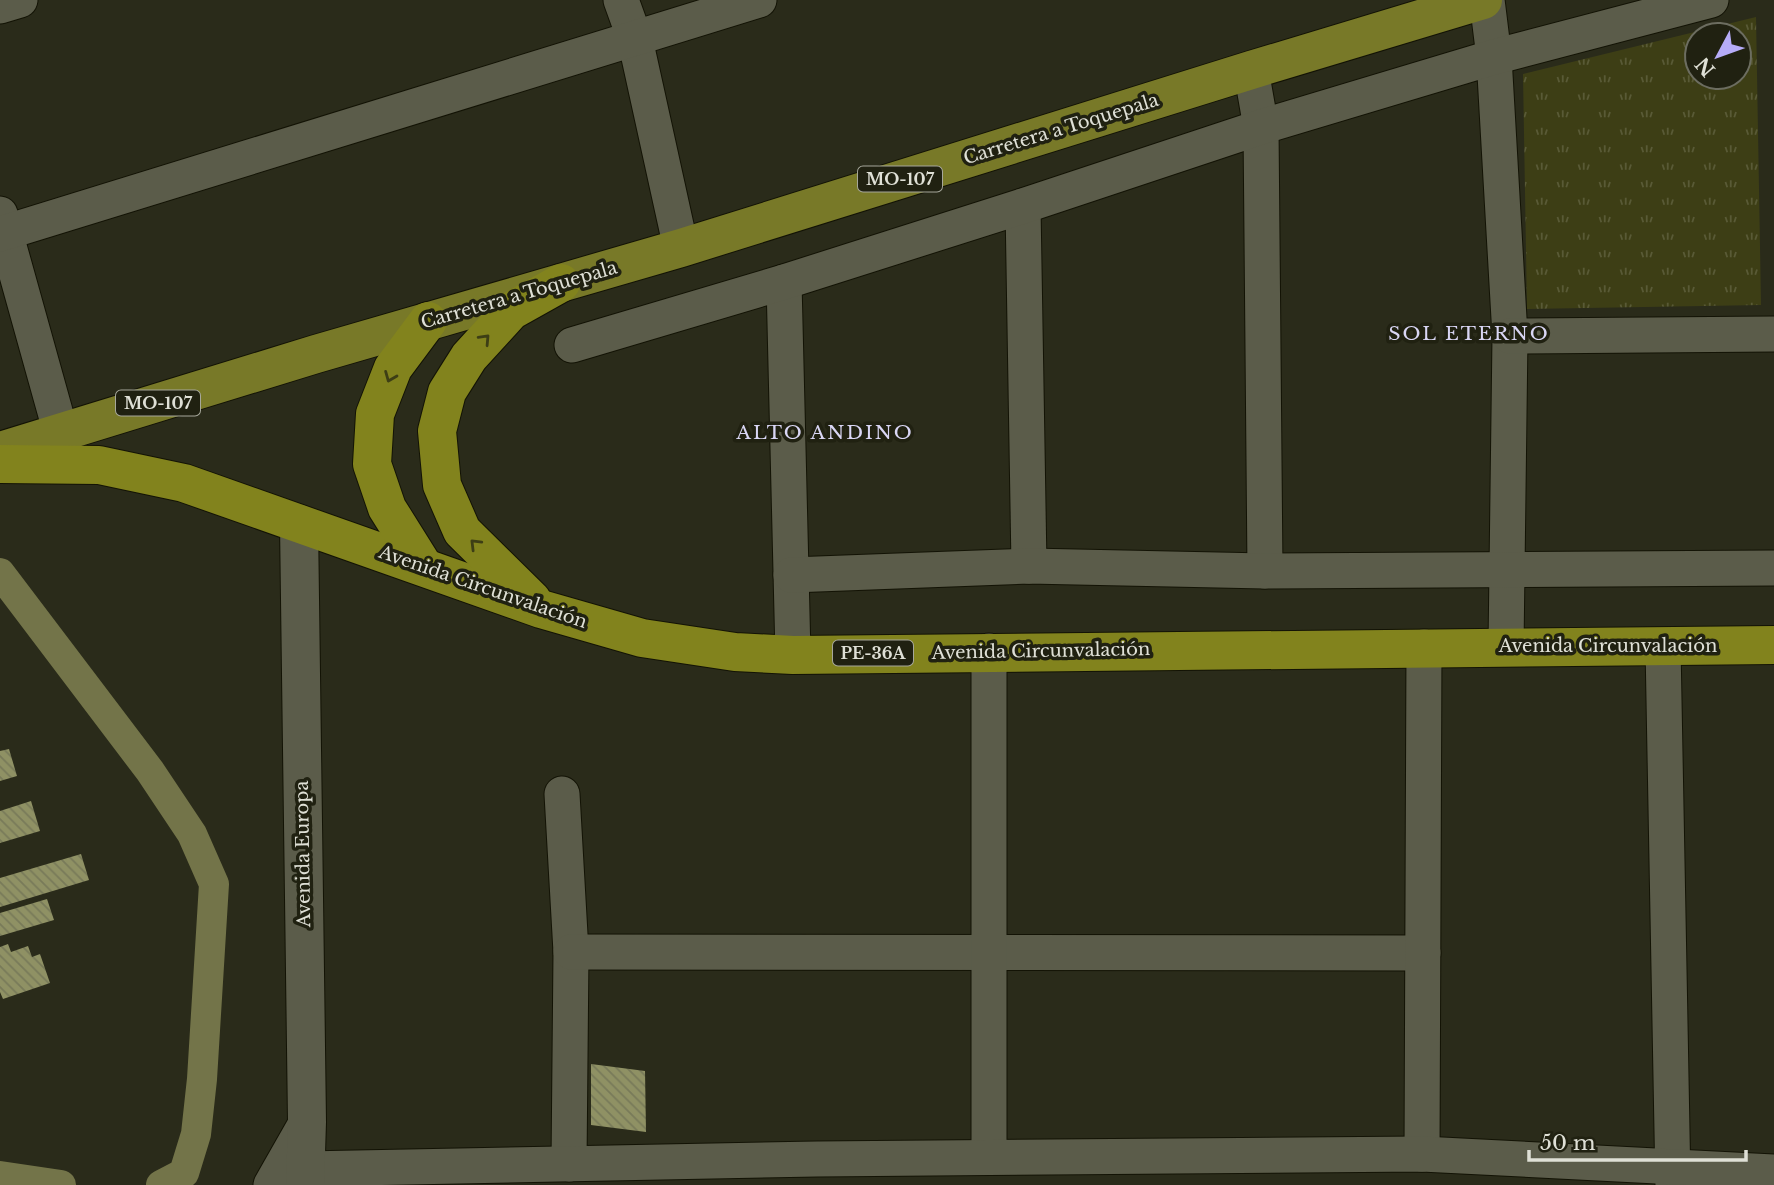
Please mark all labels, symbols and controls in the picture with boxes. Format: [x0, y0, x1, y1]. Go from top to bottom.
north arrow [1683, 21, 1753, 91]
text: N [1691, 52, 1720, 81]
street label: Carretera a Toquepala [961, 89, 1161, 169]
road number: MO-107 [858, 167, 942, 192]
street label: Carretera a Toquepala [418, 256, 620, 334]
district label: SOL ETERNO [1388, 322, 1550, 345]
one-way arrow [476, 335, 489, 348]
one-way arrow [384, 370, 398, 382]
road number: MO-107 [116, 390, 200, 416]
district label: ALTO ANDINO [735, 421, 914, 444]
one-way arrow [470, 539, 483, 552]
street label: Avenida Circunvalación [375, 541, 590, 633]
street label: Avenida Circunvalación [1498, 635, 1717, 657]
street label: Avenida Circunvalación [930, 638, 1151, 664]
road number: PE-36A [833, 640, 913, 666]
street label: Avenida Europa [291, 780, 315, 929]
scale bar [1529, 1118, 1746, 1162]
text: 50 m [1540, 1130, 1596, 1156]

